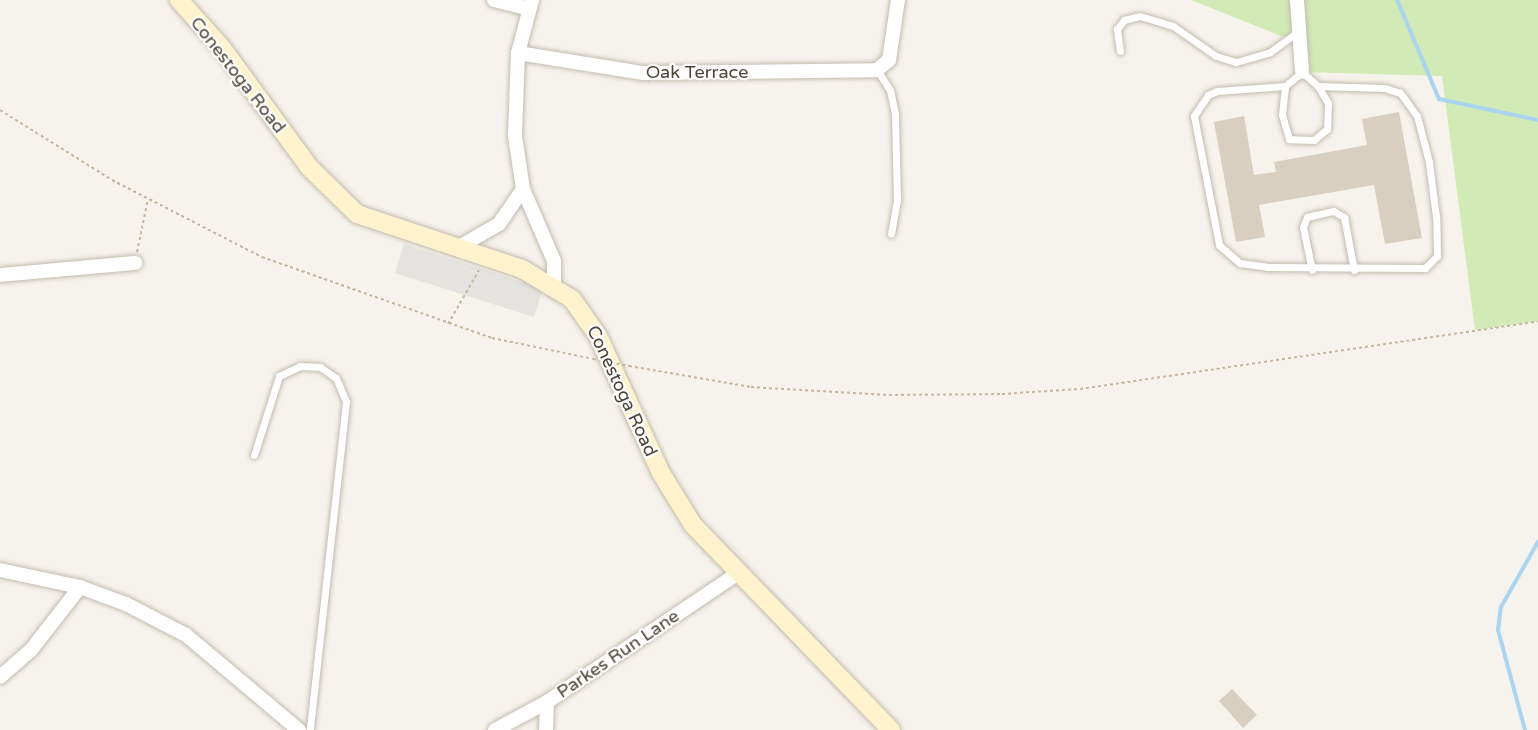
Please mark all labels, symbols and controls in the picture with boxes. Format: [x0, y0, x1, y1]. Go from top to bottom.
street label: Conestoga Road [186, 12, 290, 138]
street label: Oak Terrace [646, 61, 748, 83]
street label: Conestoga Road [582, 322, 662, 460]
street label: Parkes Run Lane [553, 605, 683, 703]

